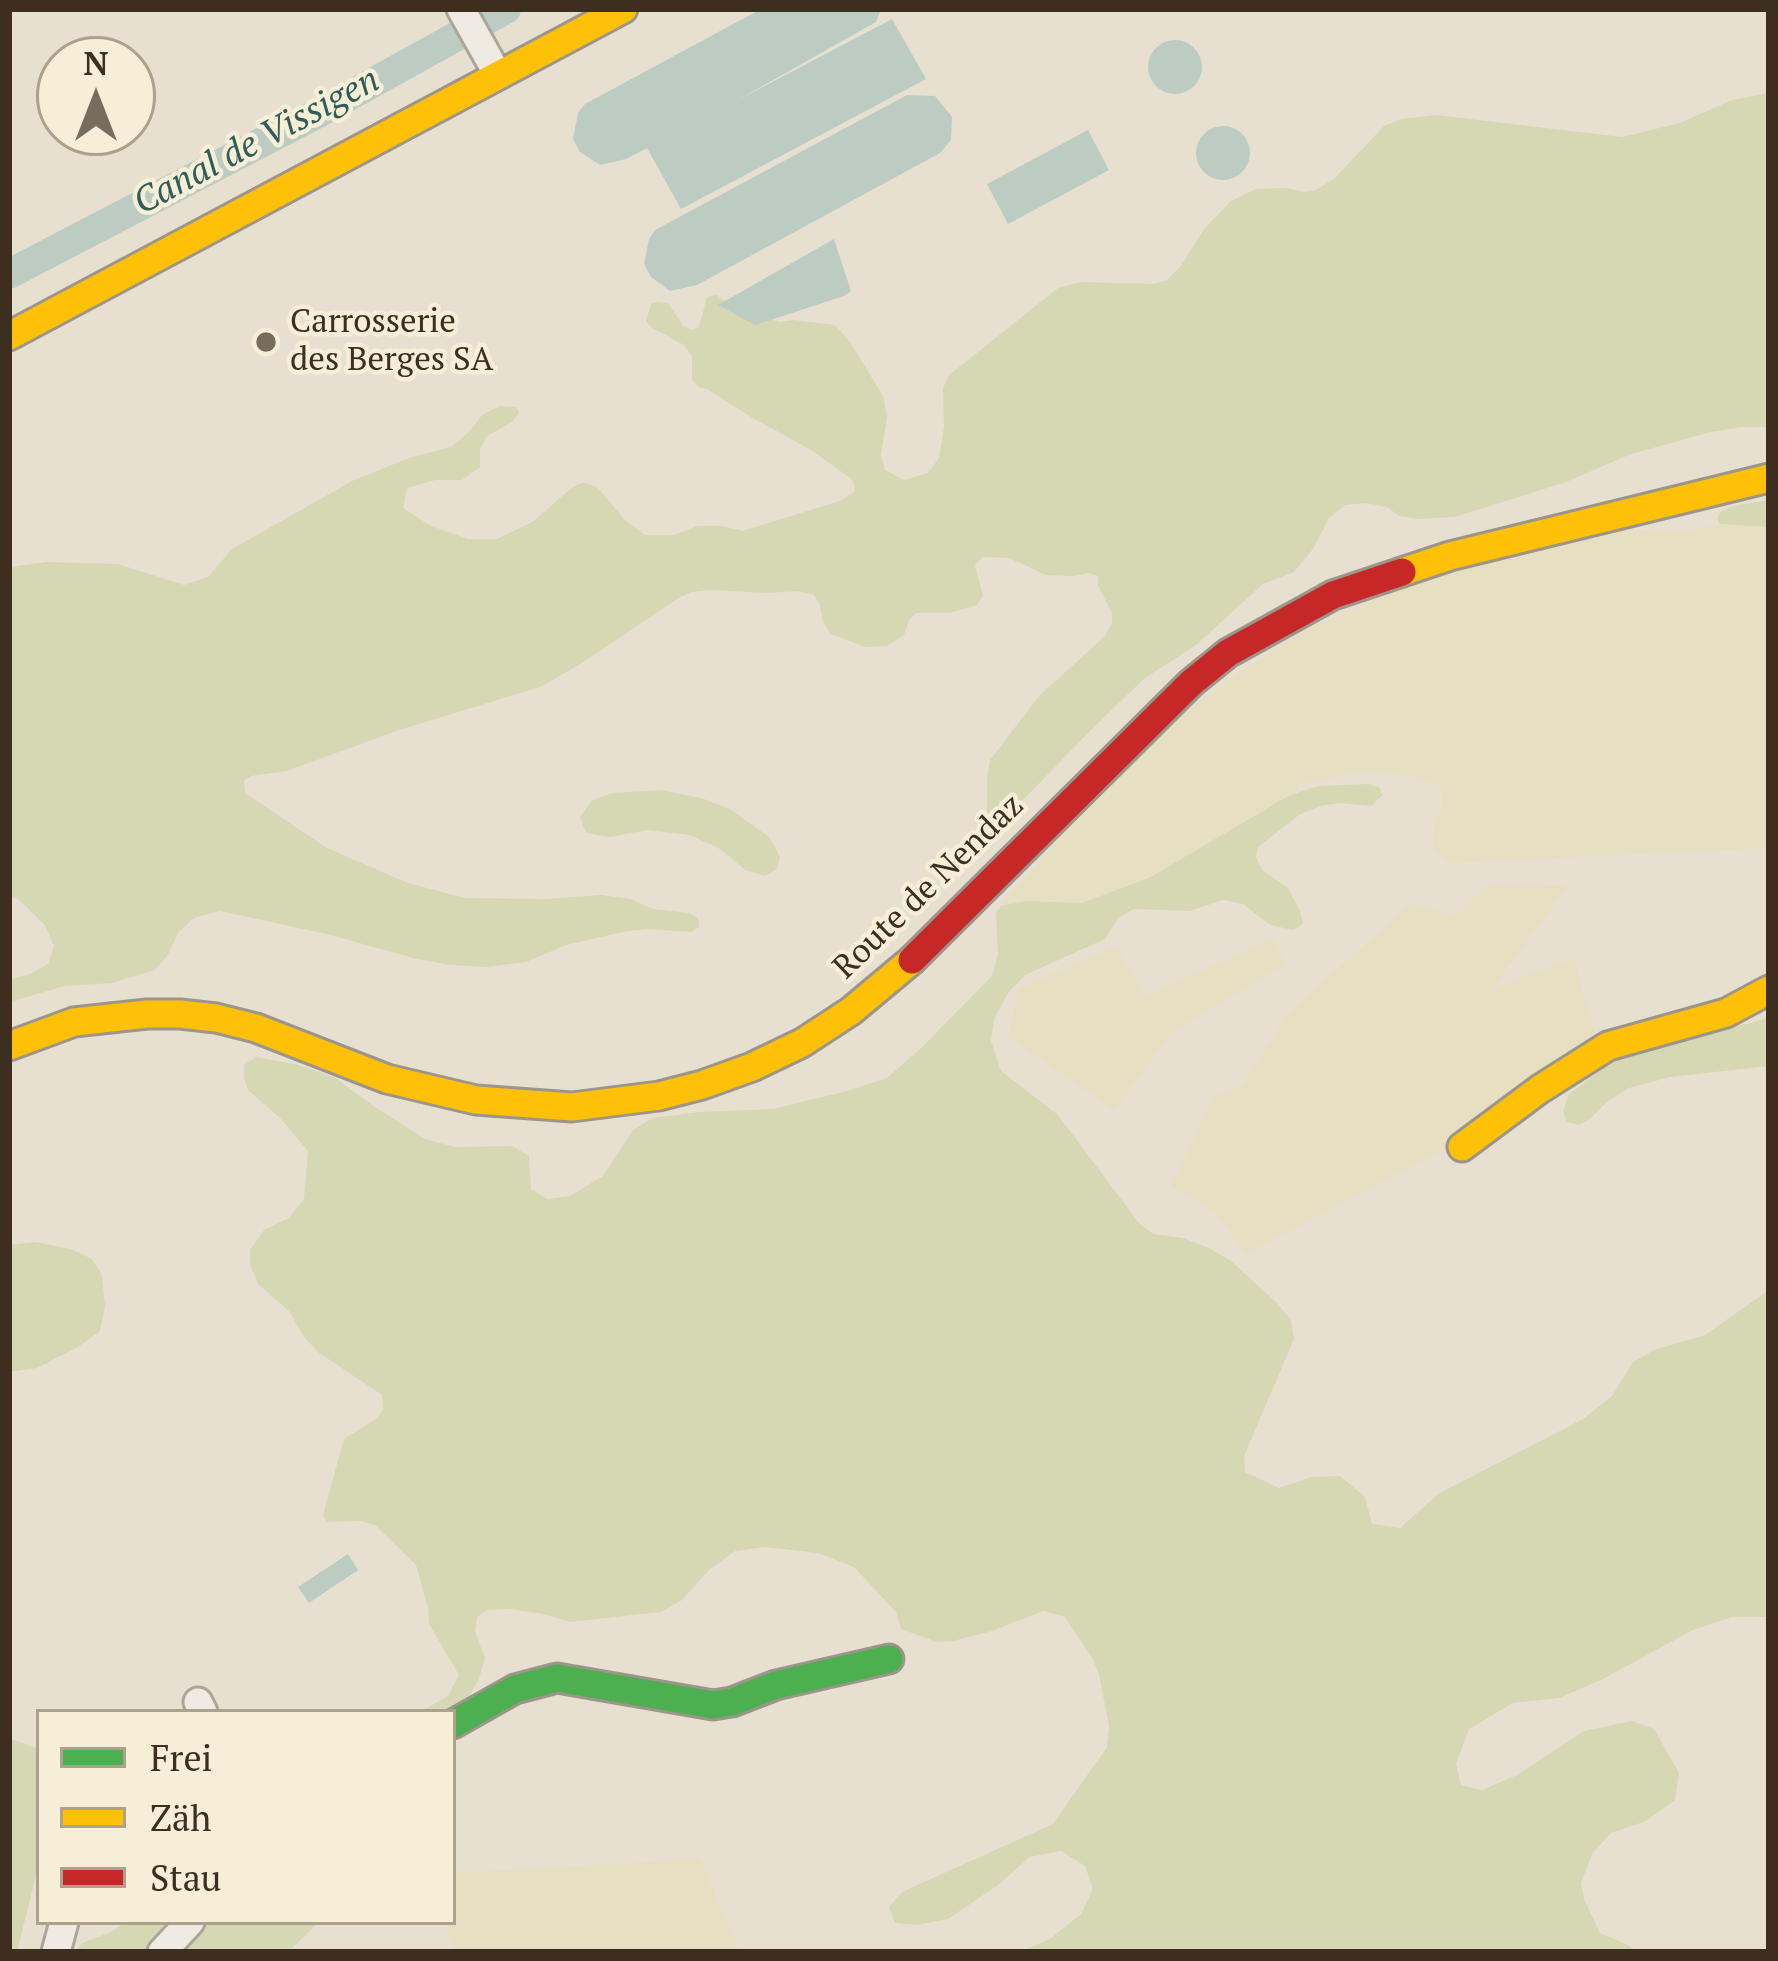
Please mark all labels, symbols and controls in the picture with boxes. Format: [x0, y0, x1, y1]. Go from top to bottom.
north arrow [36, 36, 156, 156]
text: N [83, 41, 109, 84]
water label: Canal de Vissigen [127, 59, 387, 225]
place label: Carrosserie des Berges SA [290, 303, 493, 381]
marker: Carrosserie des Berges SA [253, 329, 279, 355]
street label: Route de Nendaz [826, 786, 1032, 988]
legend [36, 1709, 456, 1925]
text: Frei [150, 1734, 212, 1781]
text: Zäh [150, 1794, 211, 1841]
text: Stau [150, 1854, 222, 1901]

